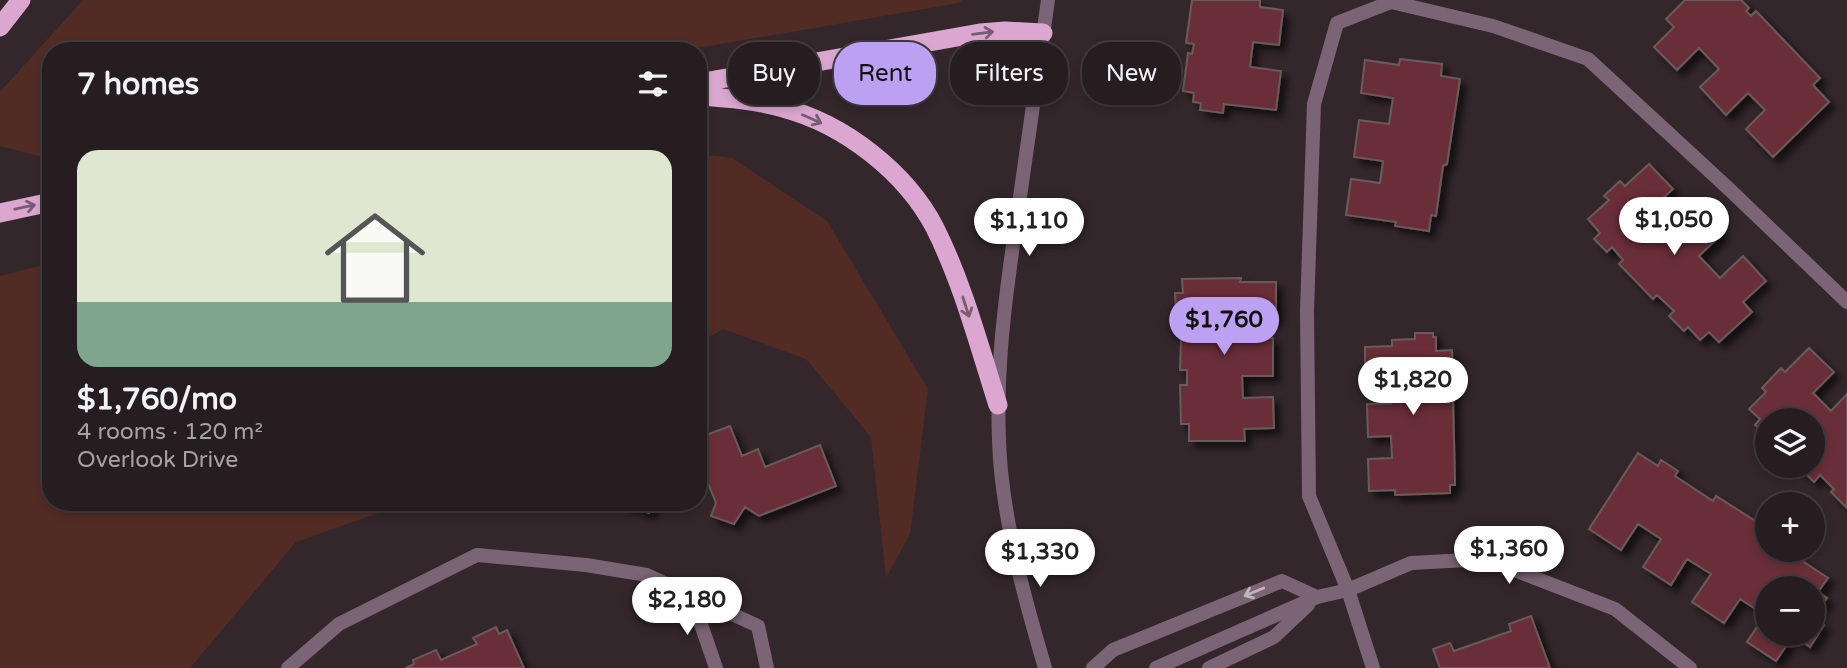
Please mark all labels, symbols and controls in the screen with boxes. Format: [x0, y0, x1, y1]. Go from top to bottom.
one-way arrow [971, 27, 993, 40]
chip: Buy [728, 42, 820, 105]
chip: Rent [834, 42, 936, 105]
chip: Filters [950, 42, 1068, 105]
chip: New [1082, 42, 1181, 105]
icon: filters [634, 65, 672, 103]
text: 7 homes [77, 66, 199, 103]
one-way arrow [801, 113, 822, 126]
icon: home [312, 195, 438, 321]
pin: $1,110 [972, 198, 1086, 258]
pin: $1,050 [1617, 198, 1731, 257]
one-way arrow [13, 200, 36, 213]
text: $1,050 [1635, 206, 1713, 234]
text: $1,110 [990, 207, 1068, 235]
one-way arrow [961, 296, 973, 318]
pin: $1,760 [1167, 298, 1281, 357]
text: $1,760 [1185, 306, 1263, 334]
pin: $1,820 [1356, 358, 1470, 417]
text: $1,820 [1374, 366, 1452, 394]
text: $1,760/mo [77, 381, 237, 418]
map controls [1755, 408, 1825, 646]
button: layers [1755, 408, 1825, 478]
text: 4 rooms · 120 m² [77, 418, 263, 446]
text: Overlook Drive [77, 446, 238, 474]
button: + [1755, 492, 1825, 562]
pin: $1,360 [1452, 526, 1566, 586]
pin: $1,330 [983, 530, 1097, 589]
text: $1,360 [1470, 535, 1548, 563]
text: $1,330 [1001, 538, 1079, 566]
button: − [1755, 576, 1825, 646]
pin: $2,180 [630, 578, 744, 637]
text: $2,180 [648, 586, 726, 614]
one-way arrow [1244, 587, 1266, 600]

